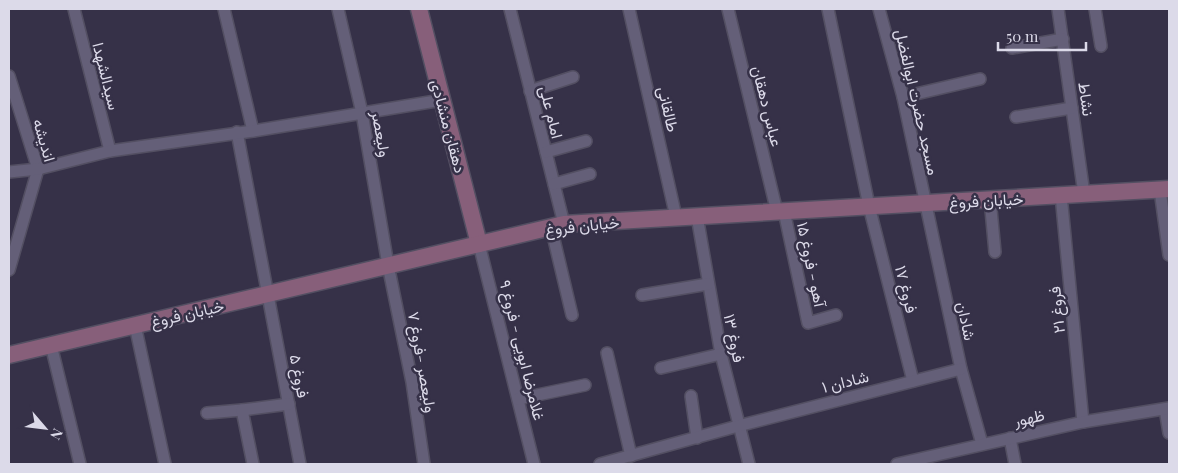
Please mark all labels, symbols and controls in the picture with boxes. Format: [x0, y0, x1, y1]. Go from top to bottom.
scale bar [998, 20, 1086, 52]
text: 50 m [1006, 26, 1039, 46]
street label: مسجد حضرت ابوالفضل [890, 27, 945, 177]
street label: سیدالشهدا [88, 40, 126, 112]
street label: عباس دهقان [747, 63, 788, 149]
street label: دهقان منشادی [425, 77, 472, 175]
street label: نشاط [1074, 81, 1100, 117]
street label: امام علی [534, 83, 569, 141]
street label: طالقانی [653, 84, 684, 134]
street label: ولیعصر [366, 108, 396, 159]
street label: اندیشه [29, 116, 61, 164]
street label: خیابان فروغ [948, 188, 1024, 214]
street label: خیابان فروغ [544, 211, 621, 241]
street label: آهو - فروغ ۱۵ [791, 220, 831, 310]
street label: فروغ ۱۷ [889, 263, 923, 315]
street label: غلامرضا ابویی - فروغ ۹ [493, 278, 551, 423]
street label: فروغ ۲۱ [1043, 285, 1071, 335]
street label: خیابان فروغ [148, 294, 226, 334]
street label: شادان [953, 300, 981, 342]
street label: ولیعصر -فروغ ۷ [402, 310, 442, 415]
street label: فروغ ۱۳ [718, 312, 750, 365]
street label: فروغ ۵ [284, 353, 314, 400]
street label: شادان ۱ [819, 365, 871, 397]
north arrow [20, 403, 70, 453]
street label: ظهور [1011, 404, 1047, 432]
text: N [46, 425, 68, 443]

